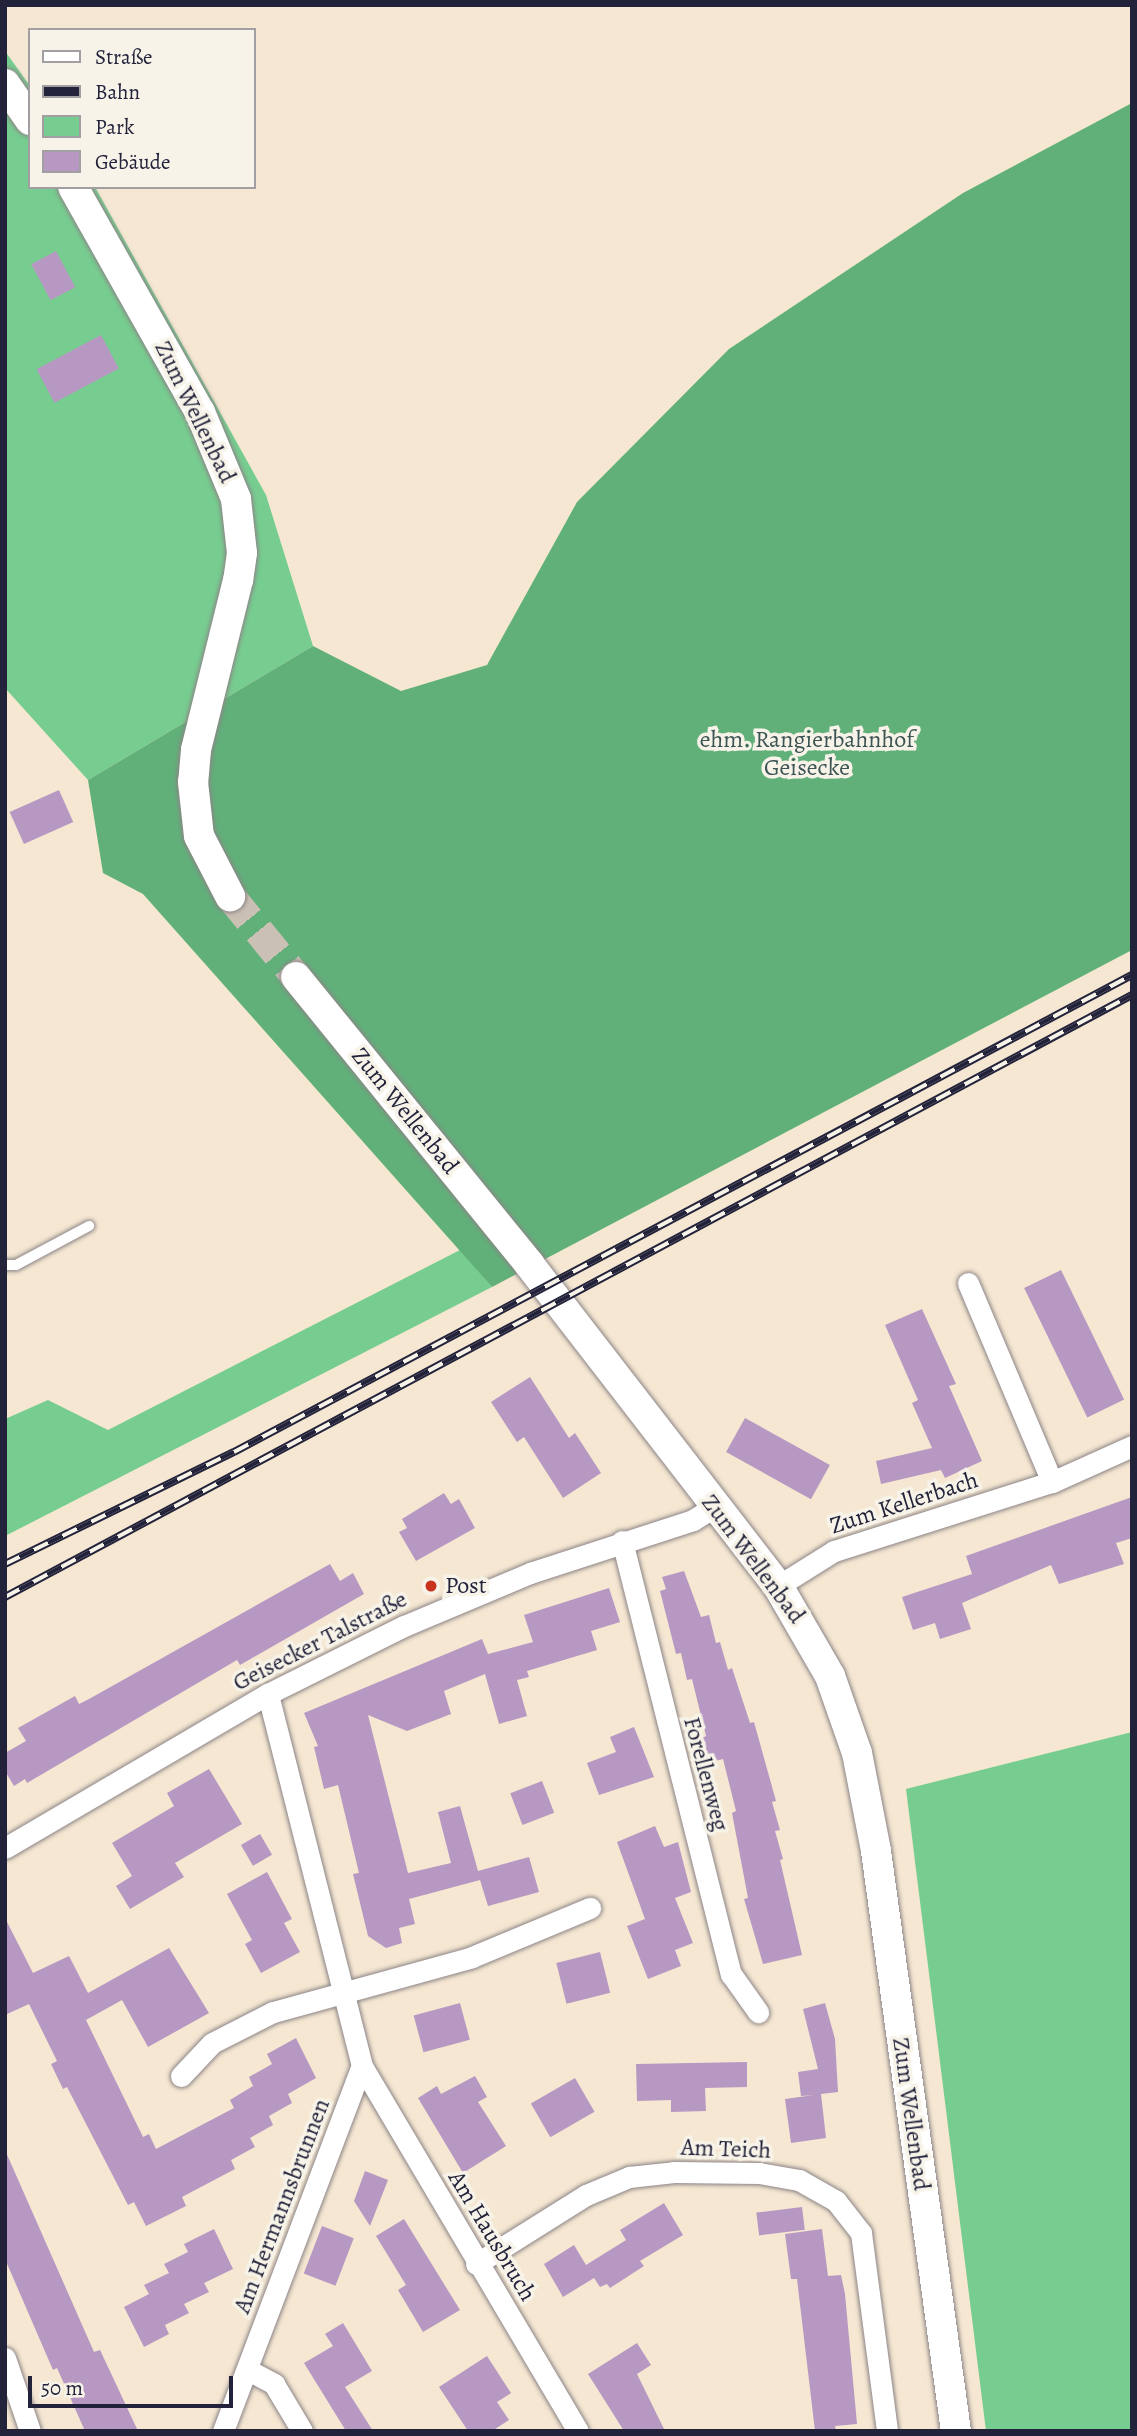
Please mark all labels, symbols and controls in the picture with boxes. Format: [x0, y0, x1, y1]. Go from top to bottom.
legend [28, 28, 256, 189]
text: Straße [95, 43, 153, 71]
text: Bahn [95, 78, 140, 106]
text: Park [95, 113, 134, 141]
text: Gebäude [95, 148, 171, 176]
street label: Zum Wellenbad [148, 336, 242, 488]
park label: ehm. Rangierbahnhof Geisecke [700, 726, 914, 782]
street label: Zum Wellenbad [345, 1042, 465, 1180]
street label: Zum Kellerbach [826, 1465, 982, 1541]
street label: Zum Wellenbad [695, 1489, 811, 1629]
place label: Post [445, 1572, 487, 1600]
marker: Post [423, 1578, 439, 1594]
street label: Geisecker Talstraße [228, 1585, 412, 1697]
street label: Forellenweg [677, 1714, 735, 1834]
street label: Zum Wellenbad [886, 2036, 936, 2192]
street label: Am Hermannsbrunnen [228, 2095, 336, 2317]
street label: Am Teich [680, 2133, 772, 2165]
street label: Am Hausbruch [442, 2166, 542, 2306]
scale bar [32, 2362, 236, 2406]
text: 50 m [41, 2374, 83, 2402]

